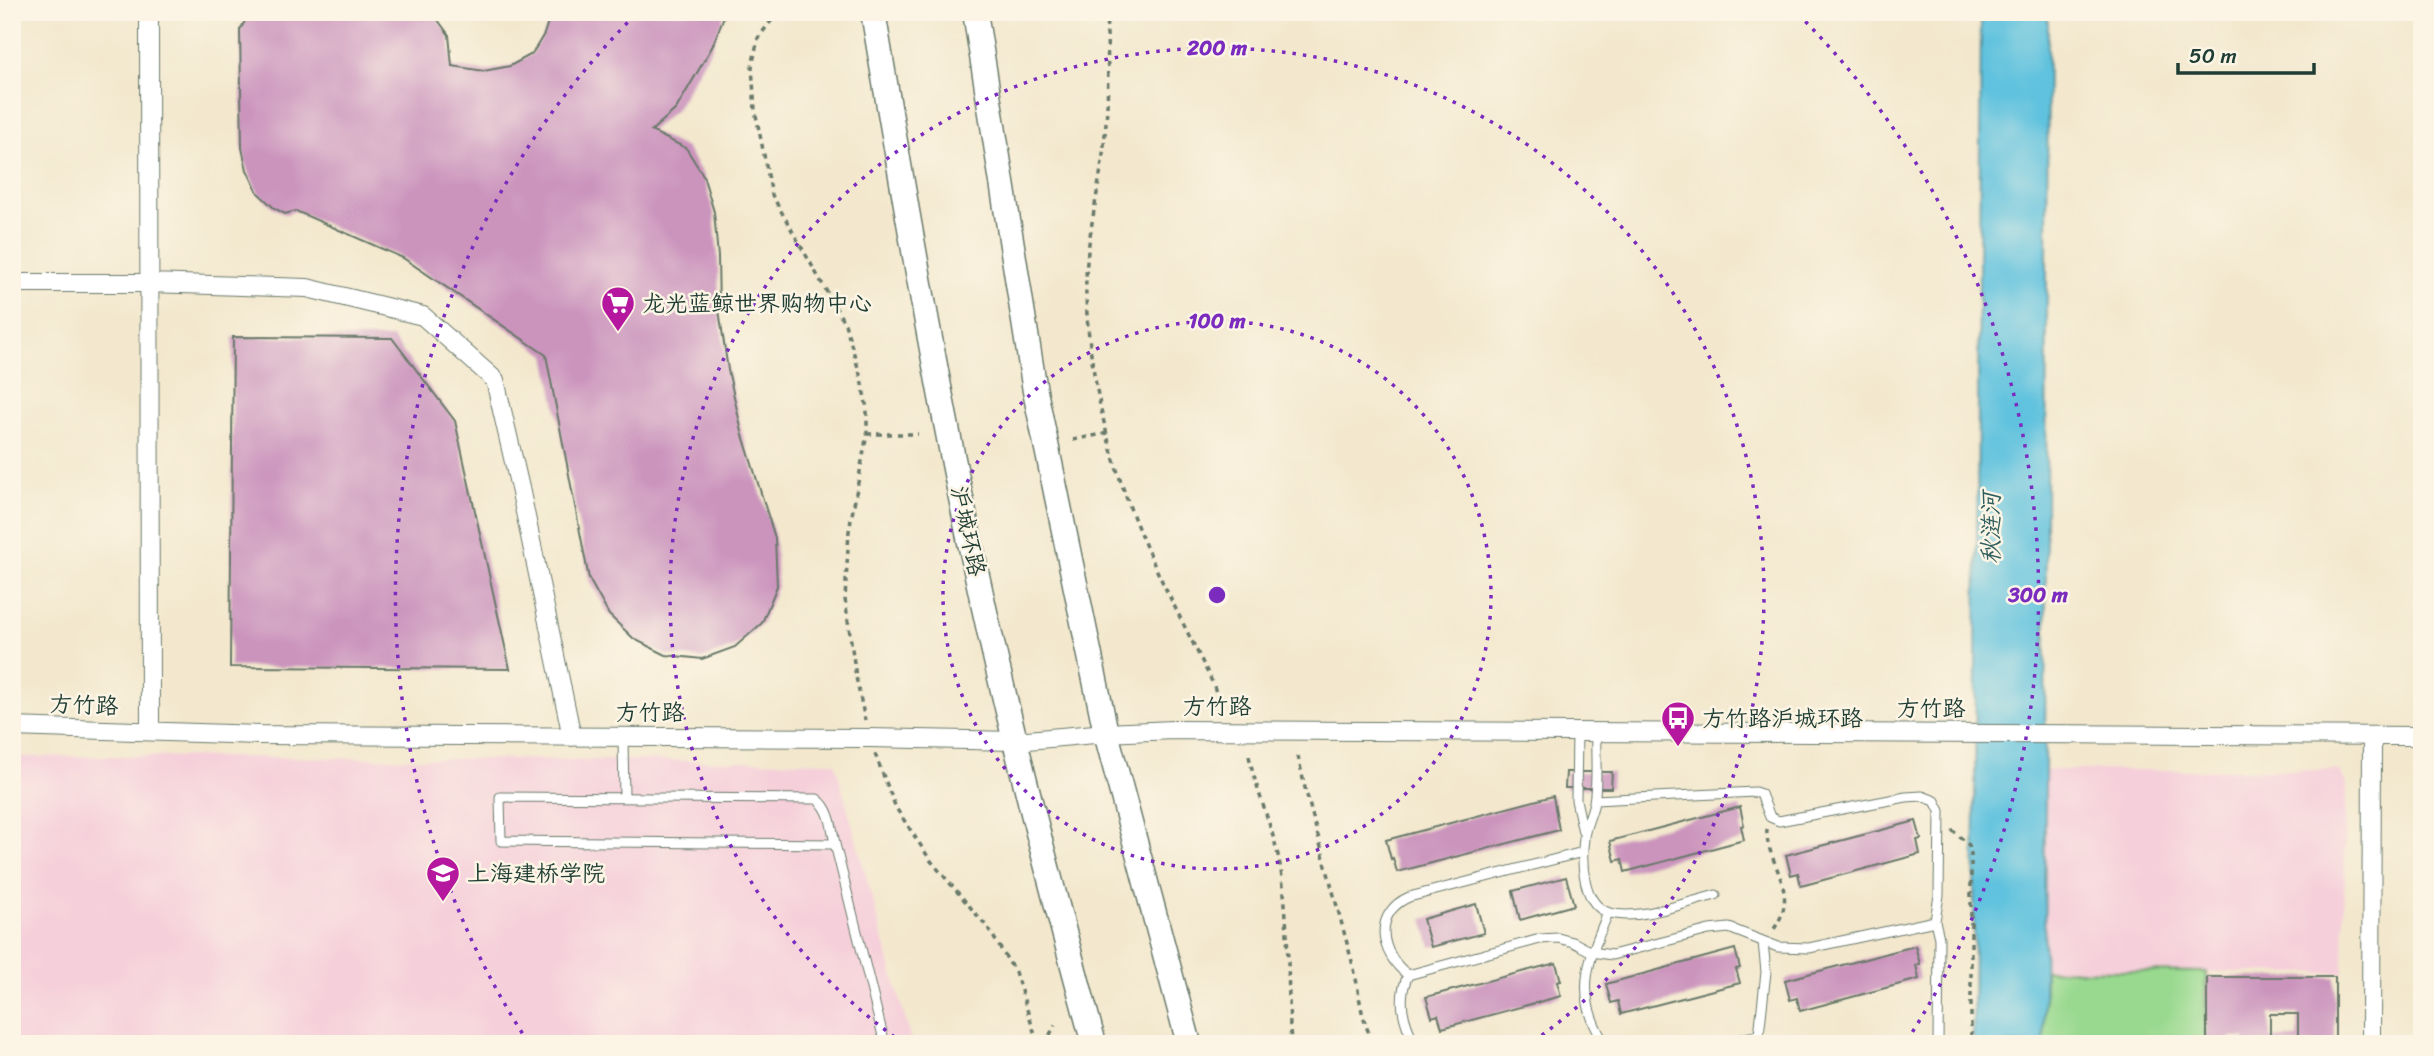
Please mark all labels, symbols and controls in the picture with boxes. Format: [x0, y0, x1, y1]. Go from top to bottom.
text: 200 m [1186, 29, 1248, 67]
scale bar [2178, 32, 2315, 76]
text: 50 m [2189, 37, 2237, 75]
place label: 龙光蓝鲸世界购物中心 [642, 283, 872, 324]
supermarket icon: 龙光蓝鲸世界购物中心 [599, 284, 637, 333]
text: 100 m [1188, 302, 1246, 340]
street label: 沪城环路 [938, 482, 998, 580]
water label: 秋涟河 [1970, 488, 2012, 564]
text: 300 m [2007, 576, 2069, 614]
centre of rings [1205, 583, 1229, 607]
street label: 方竹路 [49, 683, 119, 727]
street label: 方竹路 [1183, 686, 1252, 727]
street label: 方竹路 [1897, 688, 1966, 729]
street label: 方竹路 [616, 692, 685, 733]
place label: 方竹路沪城环路 [1702, 698, 1863, 739]
bus stop icon: 方竹路沪城环路 [1659, 699, 1697, 748]
place label: 上海建桥学院 [467, 853, 605, 894]
school or university icon: 上海建桥学院 [424, 854, 462, 903]

